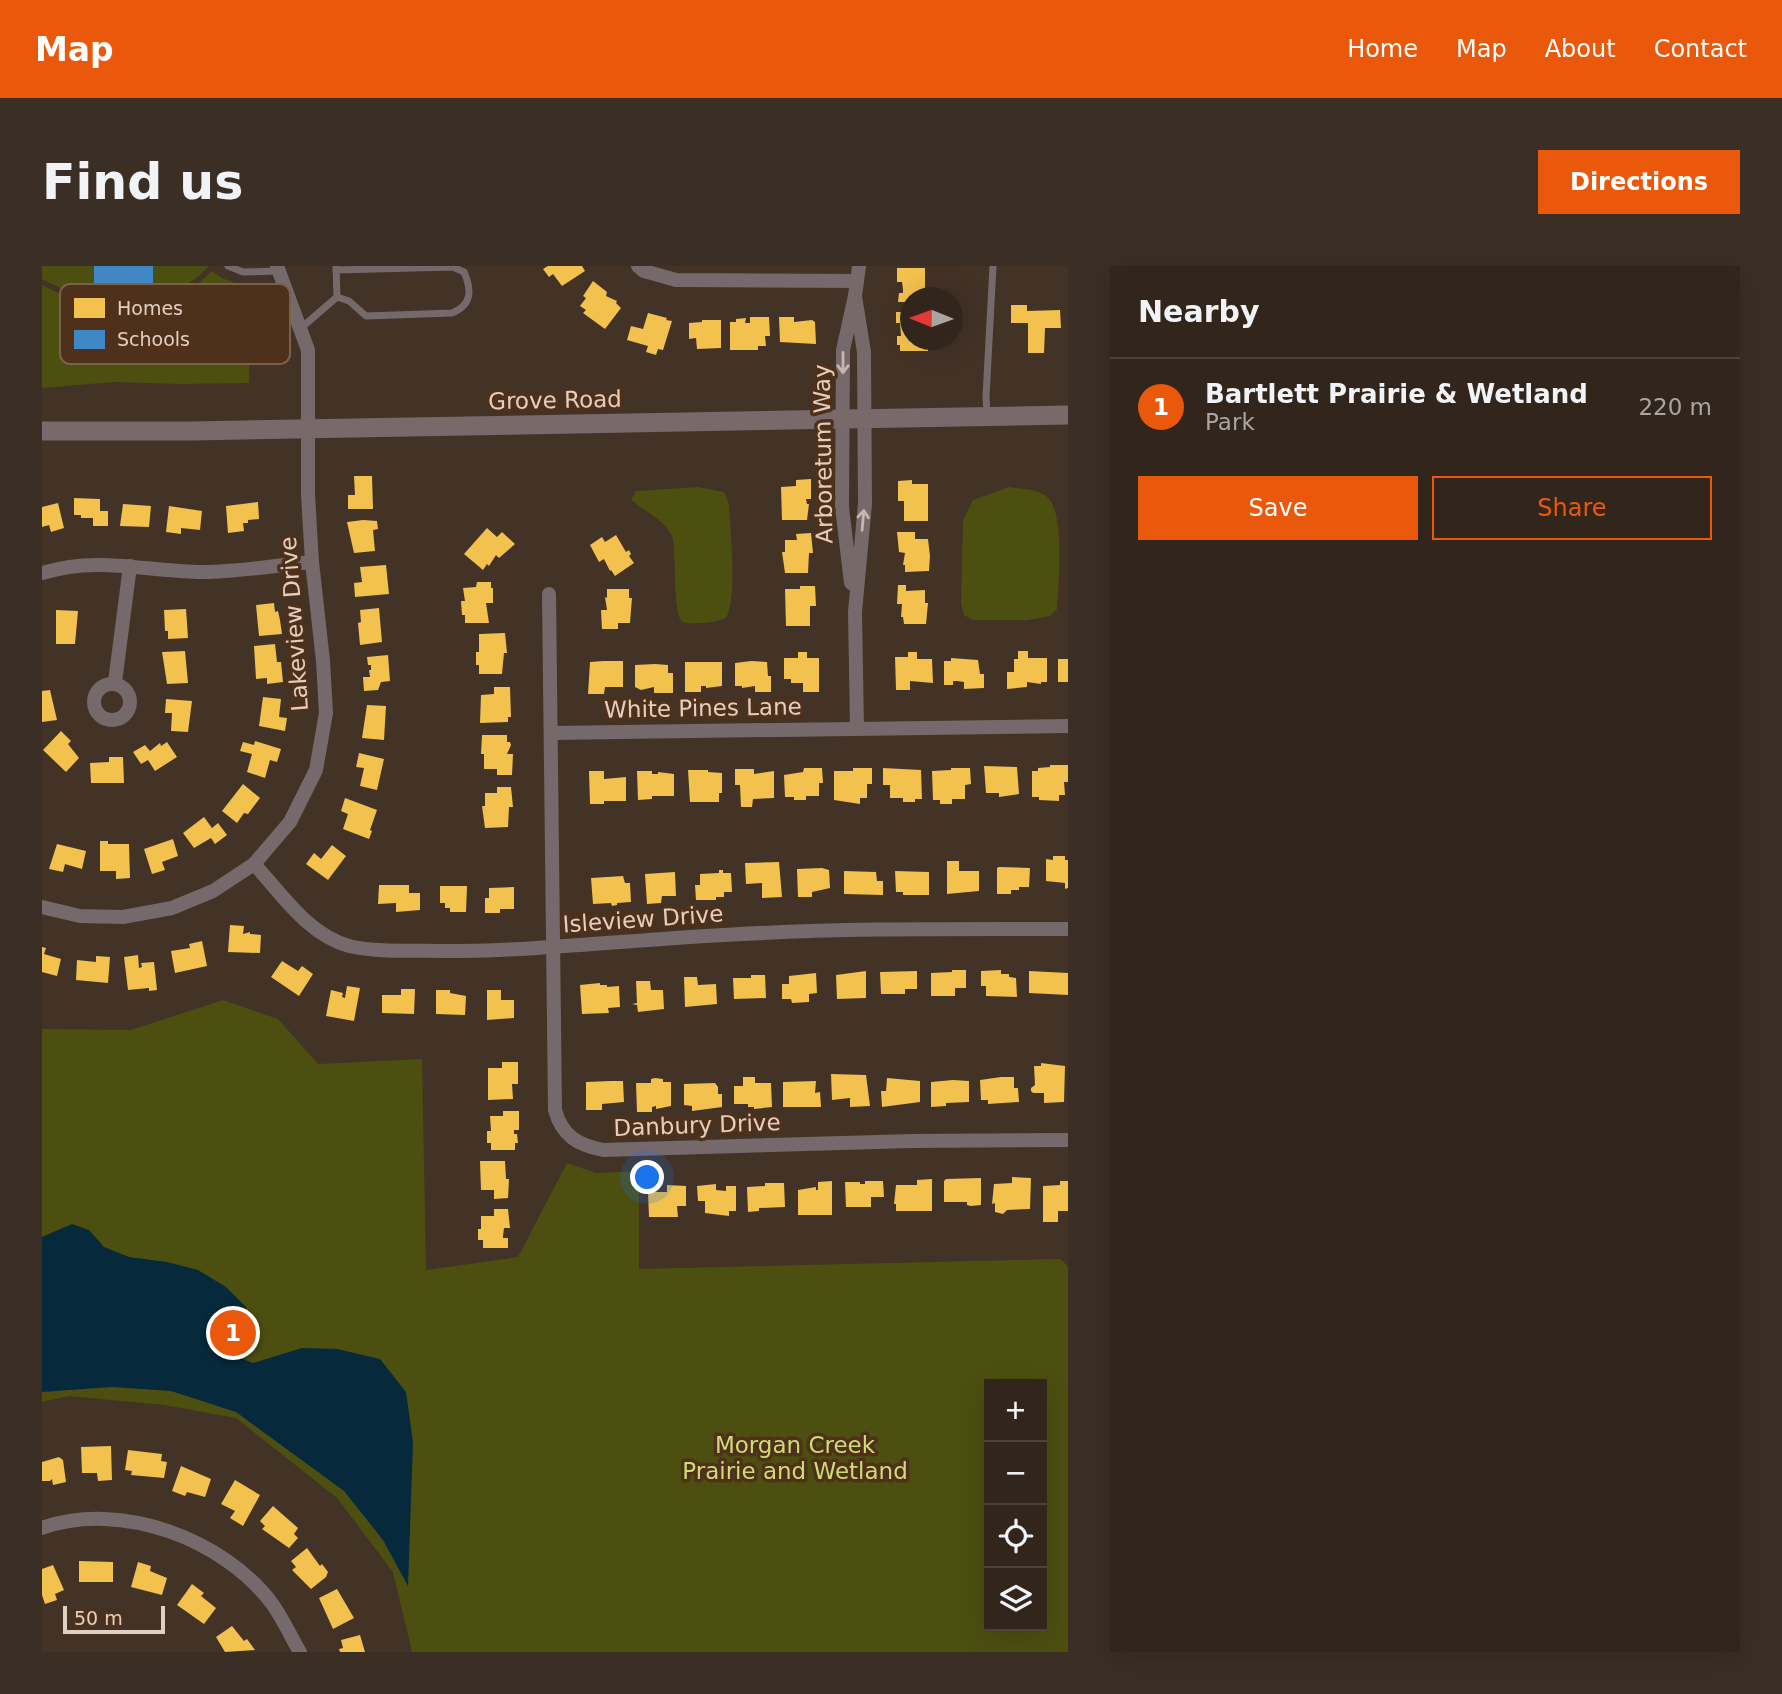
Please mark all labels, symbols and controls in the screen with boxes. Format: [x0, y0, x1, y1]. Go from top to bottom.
text: Map [35, 30, 114, 69]
text: Home [1347, 35, 1418, 63]
text: Map [1456, 35, 1507, 63]
text: About [1545, 35, 1616, 63]
text: Contact [1654, 35, 1747, 63]
button: Directions [1538, 150, 1740, 214]
text: Find us [42, 154, 243, 211]
legend [60, 284, 290, 364]
north arrow [900, 287, 963, 350]
text: Nearby [1138, 294, 1260, 329]
text: Homes [117, 297, 183, 319]
text: Schools [117, 328, 190, 350]
one-way arrow [836, 351, 850, 374]
street label: Arboretum Way [808, 364, 838, 544]
text: Bartlett Prairie & Wetland [1205, 379, 1588, 409]
street label: Grove Road [488, 386, 622, 414]
text: 1 [1153, 394, 1169, 420]
text: 220 m [1638, 394, 1712, 420]
text: Park [1205, 409, 1255, 435]
button: Save [1138, 476, 1418, 540]
button: Share [1432, 476, 1712, 540]
one-way arrow [857, 509, 870, 532]
street label: Lakeview Drive [275, 536, 313, 712]
street label: White Pines Lane [604, 693, 802, 723]
street label: Isleview Drive [562, 900, 724, 938]
street label: Danbury Drive [613, 1109, 781, 1141]
your location [630, 1160, 664, 1194]
pin: 1 [210, 1307, 256, 1359]
map controls [984, 1379, 1047, 1631]
button: + [984, 1379, 1047, 1442]
park label: Morgan Creek Prairie and Wetland [682, 1432, 908, 1484]
button: − [984, 1442, 1047, 1505]
button: locate [984, 1505, 1047, 1568]
button: layers [984, 1568, 1047, 1631]
scale bar [63, 1603, 164, 1635]
text: 50 m [74, 1607, 123, 1629]

